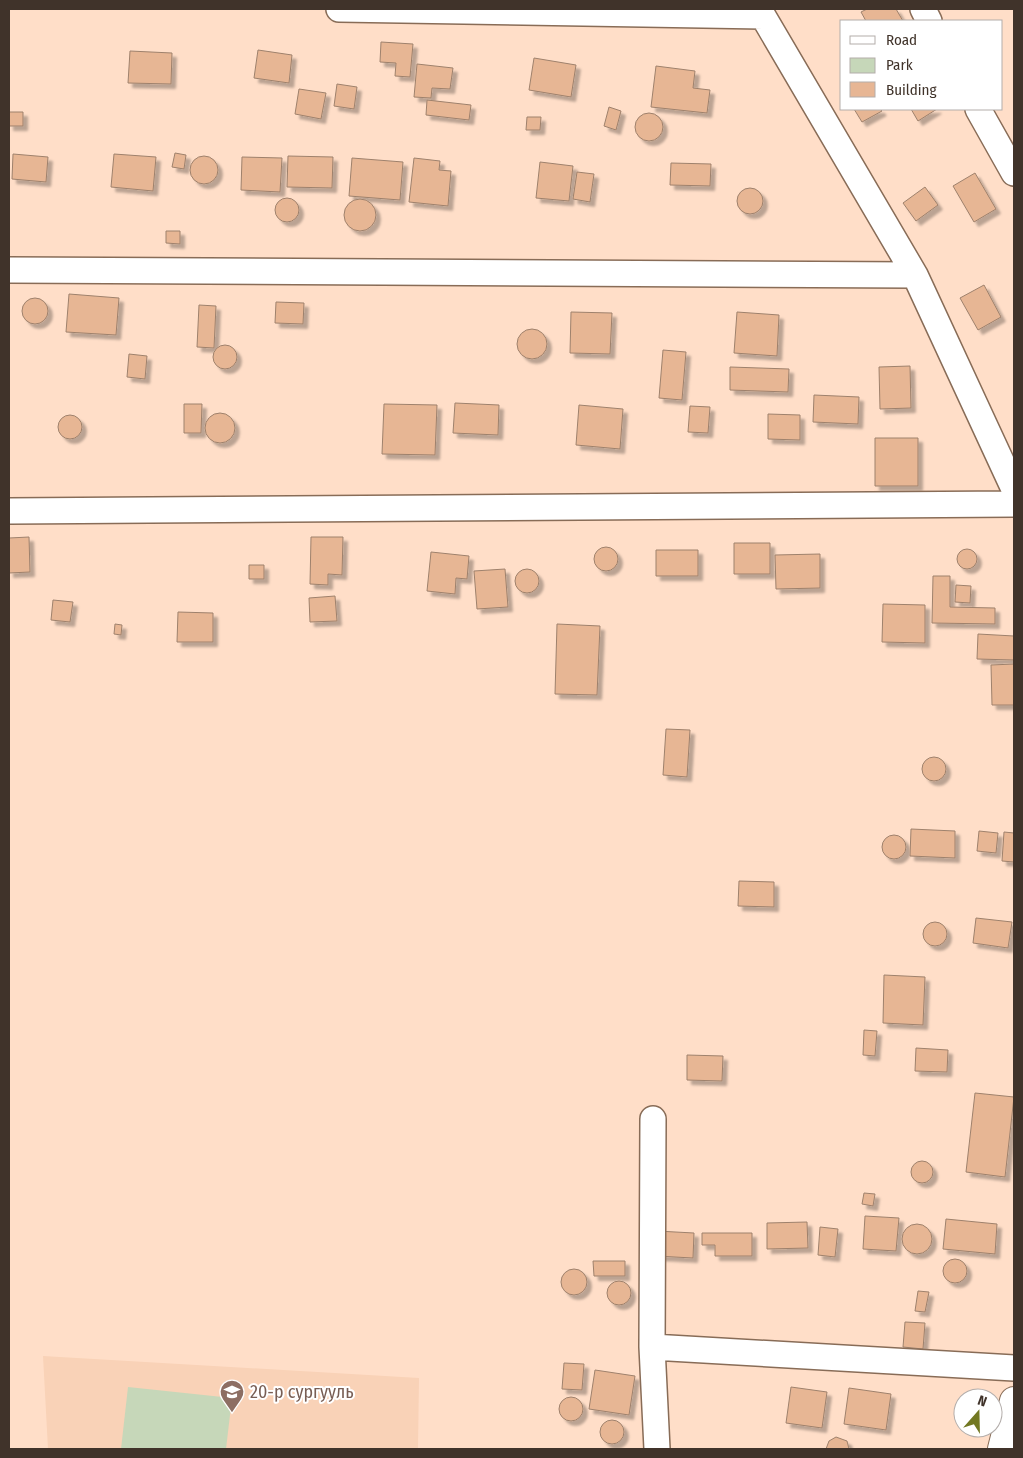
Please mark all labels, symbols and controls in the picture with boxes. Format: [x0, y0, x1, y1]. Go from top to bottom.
legend [840, 20, 1003, 110]
text: Road [886, 31, 917, 49]
text: Park [886, 56, 913, 74]
text: Building [886, 81, 937, 99]
school or university icon: 20-р сургууль [219, 1379, 245, 1413]
place label: 20-р сургууль [250, 1381, 353, 1403]
north arrow [953, 1388, 1003, 1438]
text: N [975, 1392, 989, 1411]

